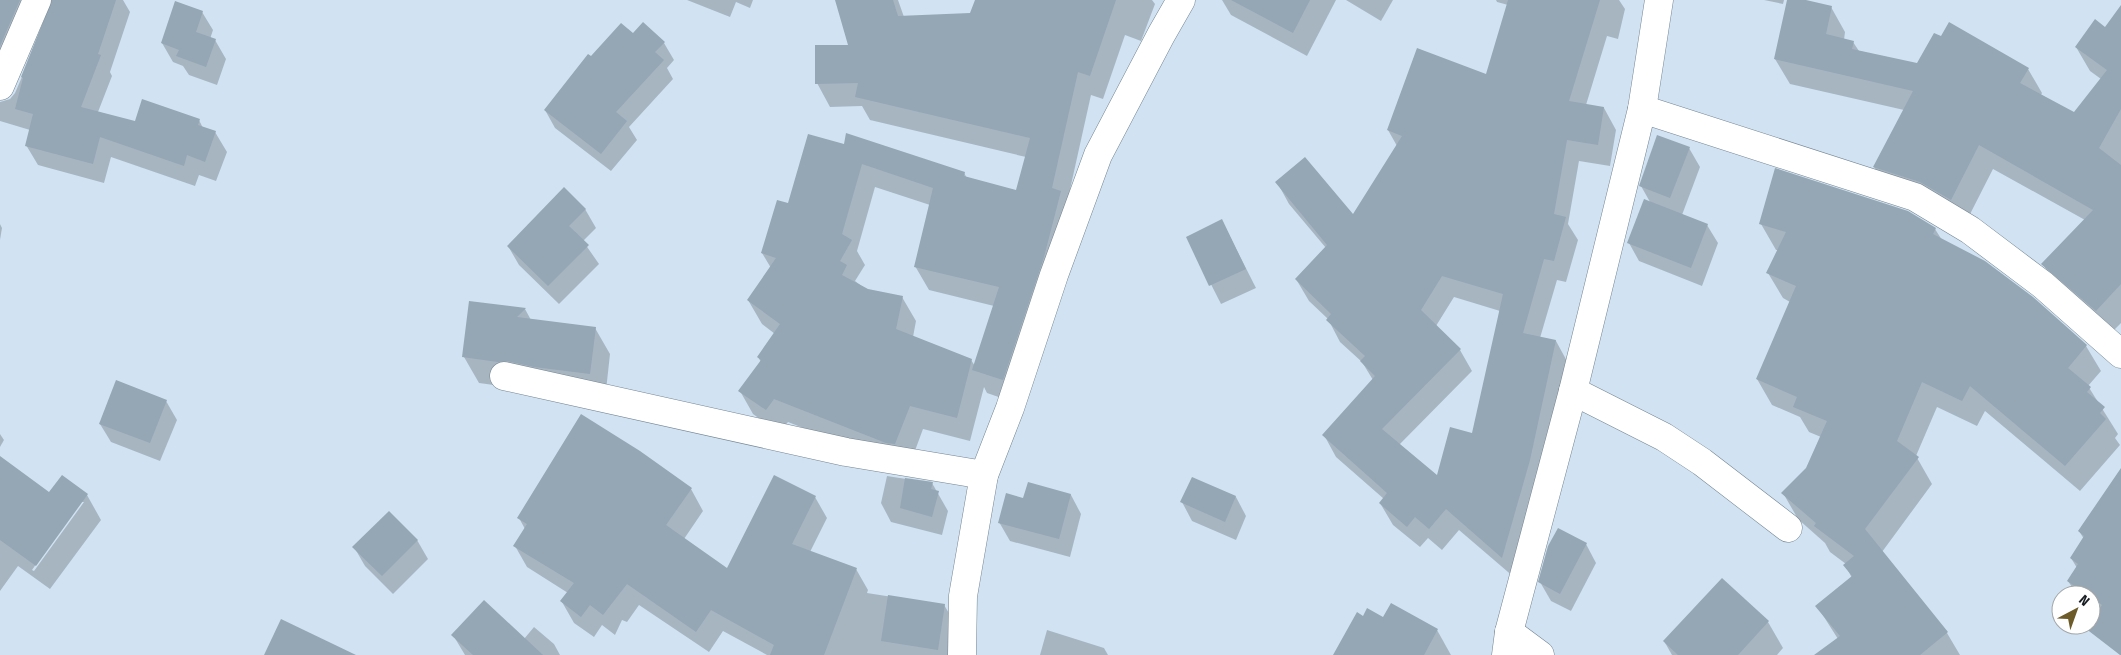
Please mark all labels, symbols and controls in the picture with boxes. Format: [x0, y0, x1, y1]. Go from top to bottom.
north arrow [2051, 585, 2101, 635]
text: N [2075, 591, 2093, 610]

